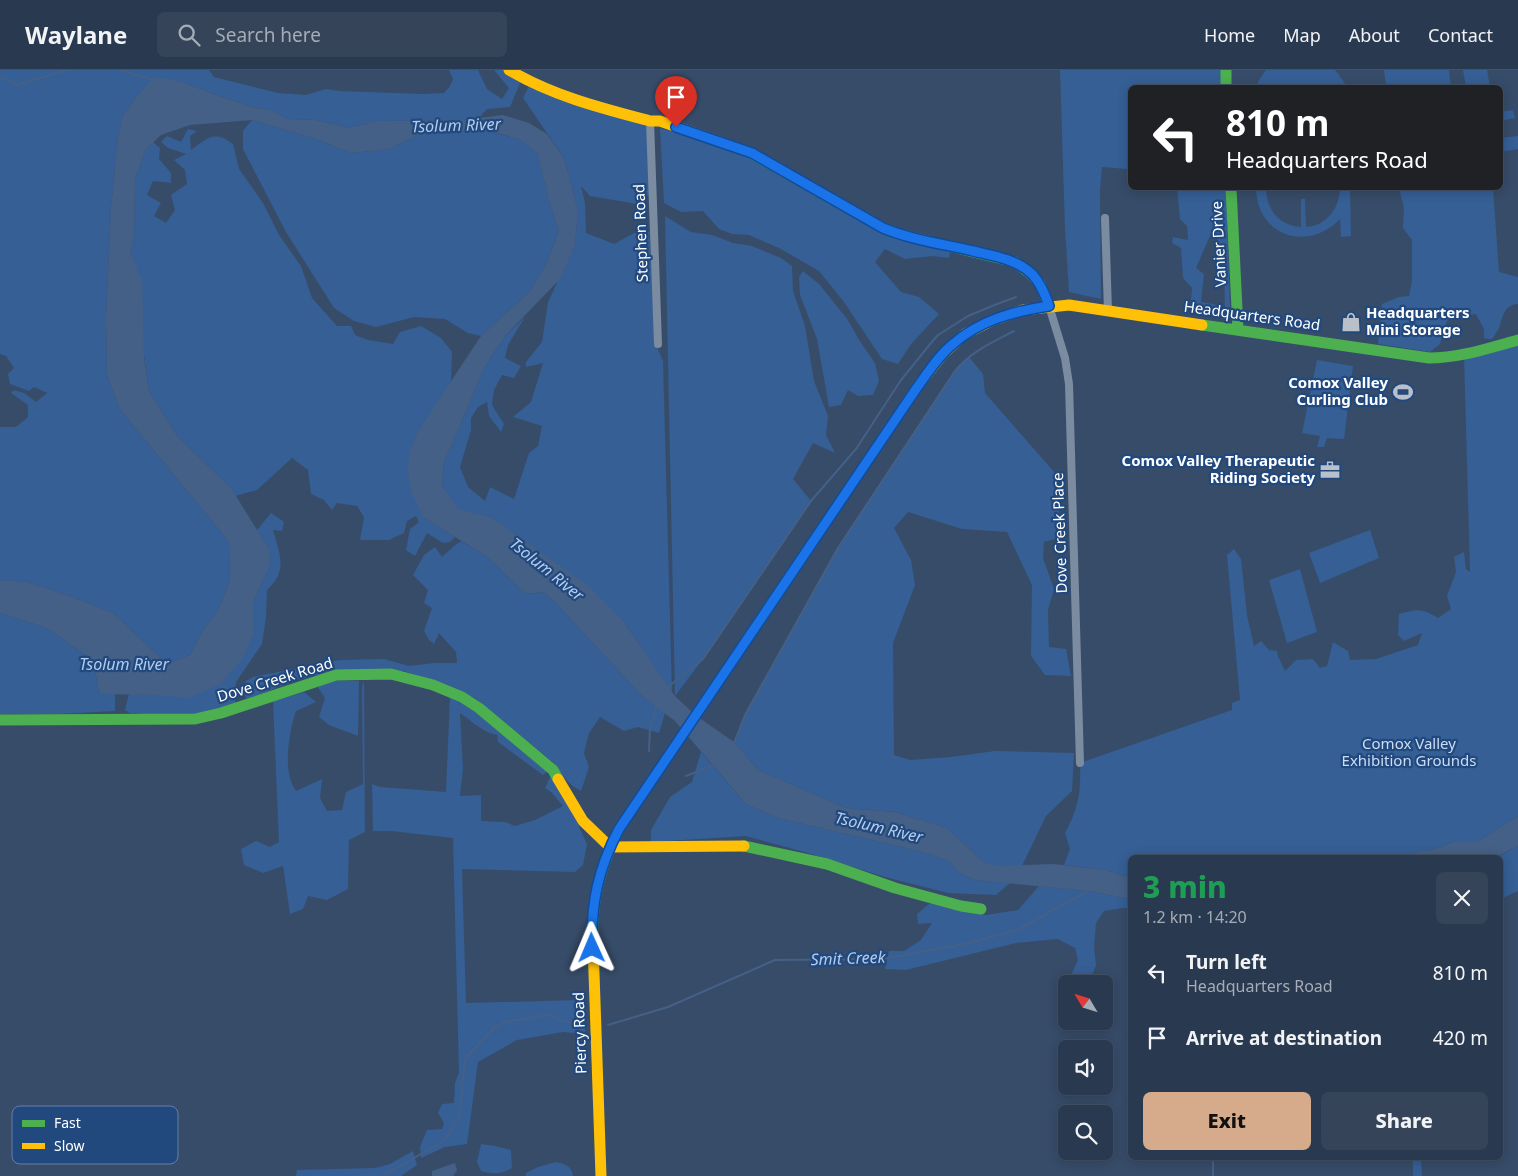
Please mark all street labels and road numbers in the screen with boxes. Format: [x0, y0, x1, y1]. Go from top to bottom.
street label: Stephen Road [628, 184, 652, 282]
street label: Vanier Drive [1206, 201, 1230, 287]
street label: Headquarters Road [1183, 296, 1322, 334]
street label: Dove Creek Place [1047, 472, 1071, 594]
street label: Dove Creek Road [214, 652, 335, 706]
street label: Piercy Road [568, 992, 590, 1074]

